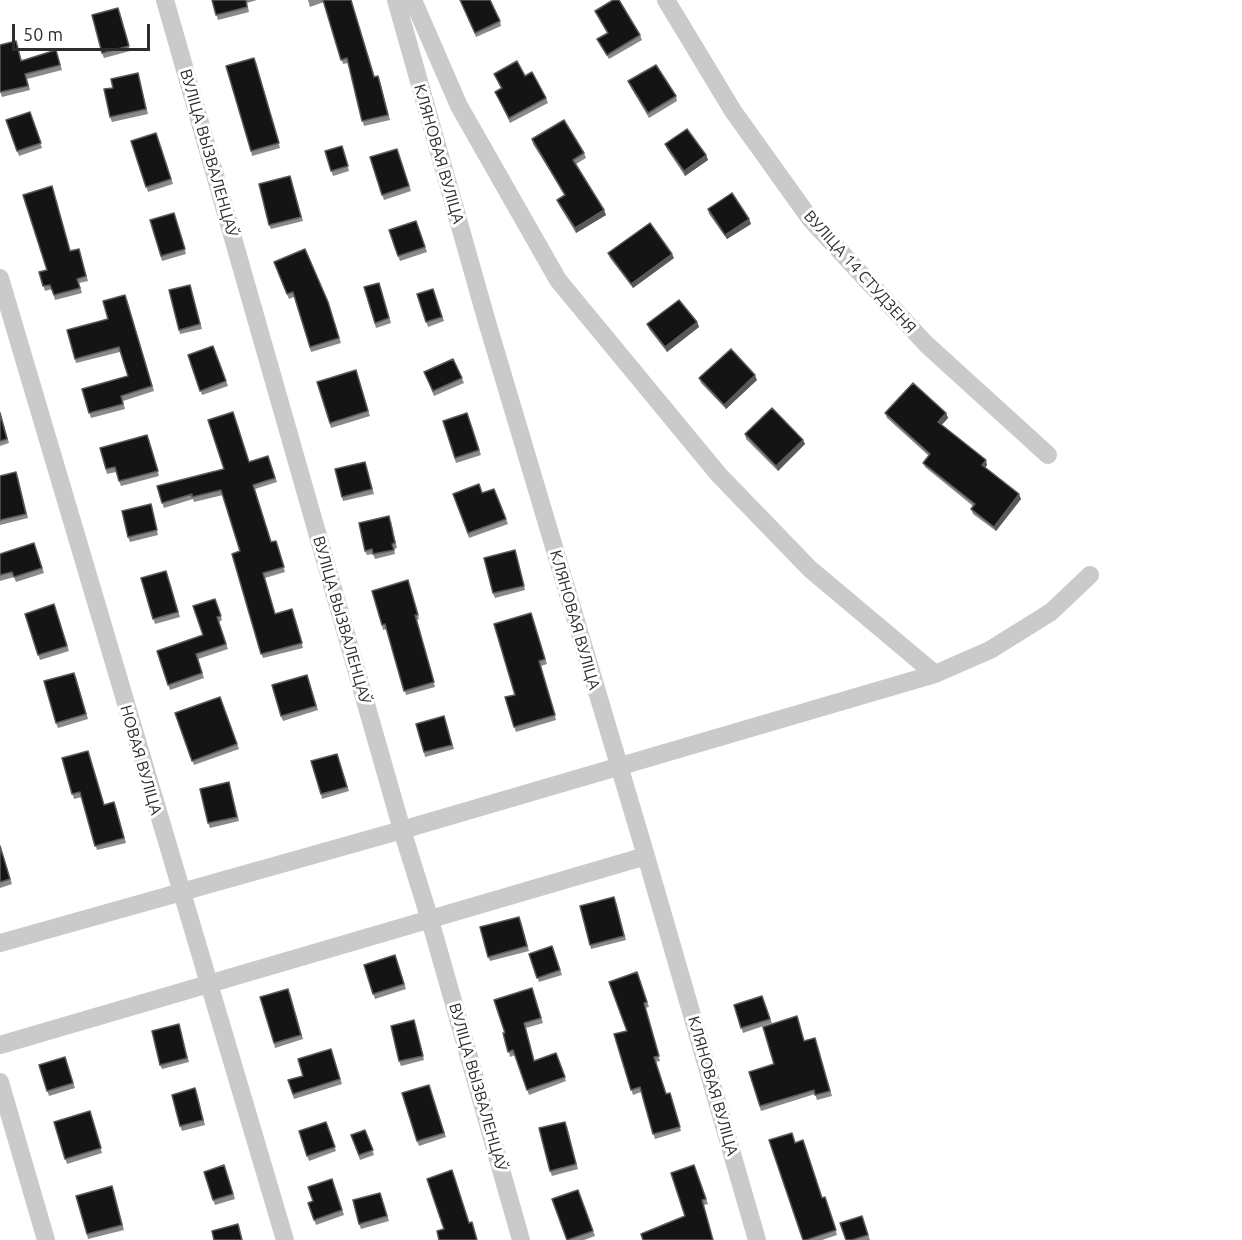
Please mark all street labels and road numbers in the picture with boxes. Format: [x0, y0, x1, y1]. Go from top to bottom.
street label: ВУЛІЦА ВЫЗВАЛЕНЦАЎ [176, 67, 242, 239]
street label: КЛЯНОВАЯ ВУЛІЦА [410, 82, 468, 226]
street label: ВУЛІЦА 14 СТУДЗЕНЯ [800, 207, 920, 337]
street label: ВУЛІЦА ВЫЗВАЛЕНЦАЎ [309, 534, 375, 706]
street label: КЛЯНОВАЯ ВУЛІЦА [546, 548, 604, 692]
street label: НОВАЯ ВУЛІЦА [116, 703, 166, 817]
street label: ВУЛІЦА ВЫЗВАЛЕНЦАЎ [445, 1001, 511, 1173]
street label: КЛЯНОВАЯ ВУЛІЦА [684, 1014, 742, 1158]

